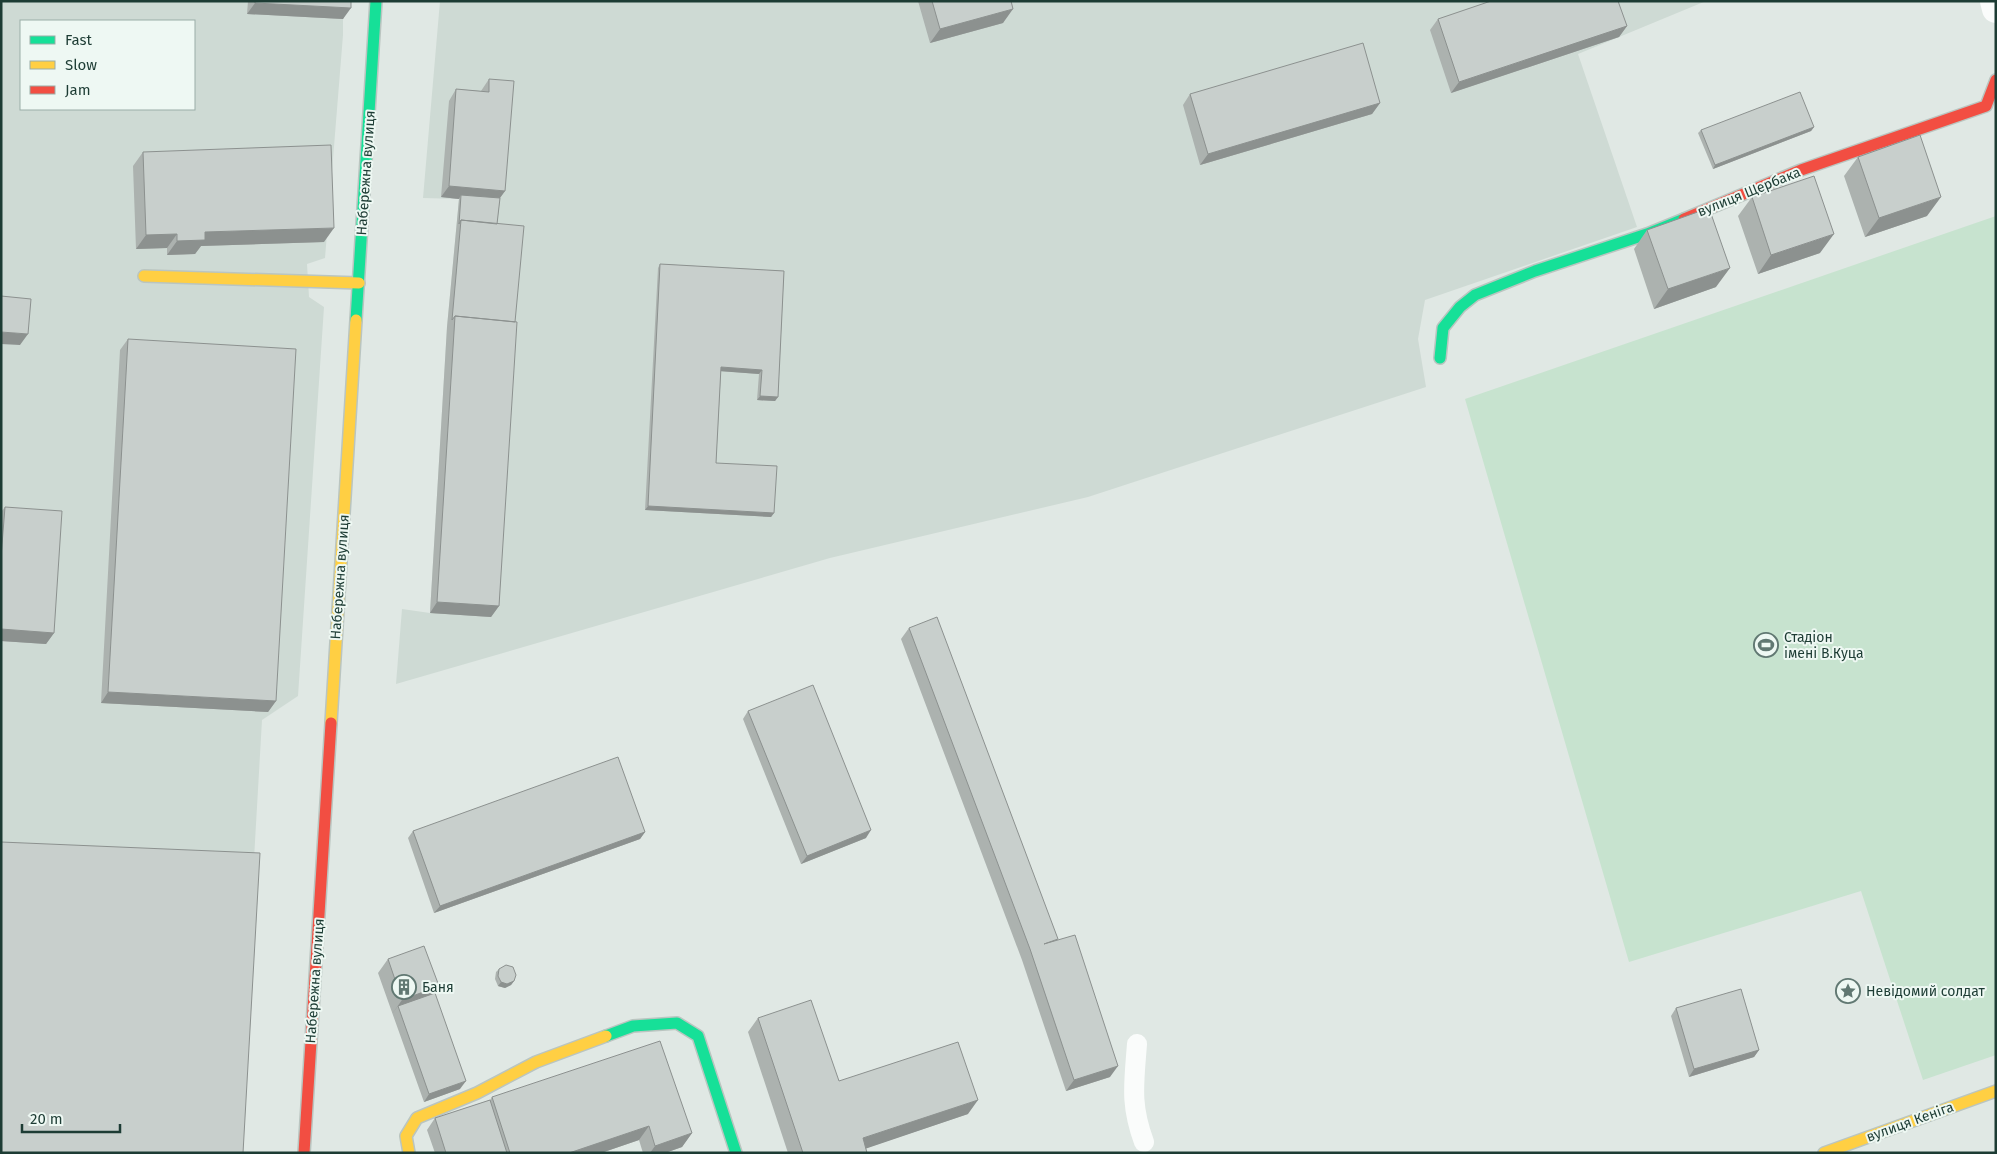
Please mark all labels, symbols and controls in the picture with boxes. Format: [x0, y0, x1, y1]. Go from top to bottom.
legend [20, 20, 195, 110]
text: Fast [65, 31, 92, 49]
text: Slow [65, 56, 97, 74]
text: Jam [65, 81, 91, 99]
street label: Набережна вулиця [353, 110, 379, 236]
street label: вулиця Щербака [1695, 164, 1803, 220]
street label: Набережна вулиця [327, 514, 353, 640]
place label: Стадіон імені В.Куца [1784, 629, 1864, 662]
sports icon: Стадіон імені В.Куца [1753, 632, 1779, 658]
street label: Набережна вулиця [302, 918, 328, 1044]
building icon: Баня [391, 974, 417, 1000]
place icon: Невідомий солдат [1835, 978, 1861, 1004]
place label: Баня [422, 979, 454, 996]
place label: Невідомий солдат [1866, 983, 1986, 1000]
street label: вулиця Кеніга [1864, 1098, 1956, 1146]
scale bar [22, 1102, 120, 1134]
text: 20 m [30, 1110, 63, 1128]

